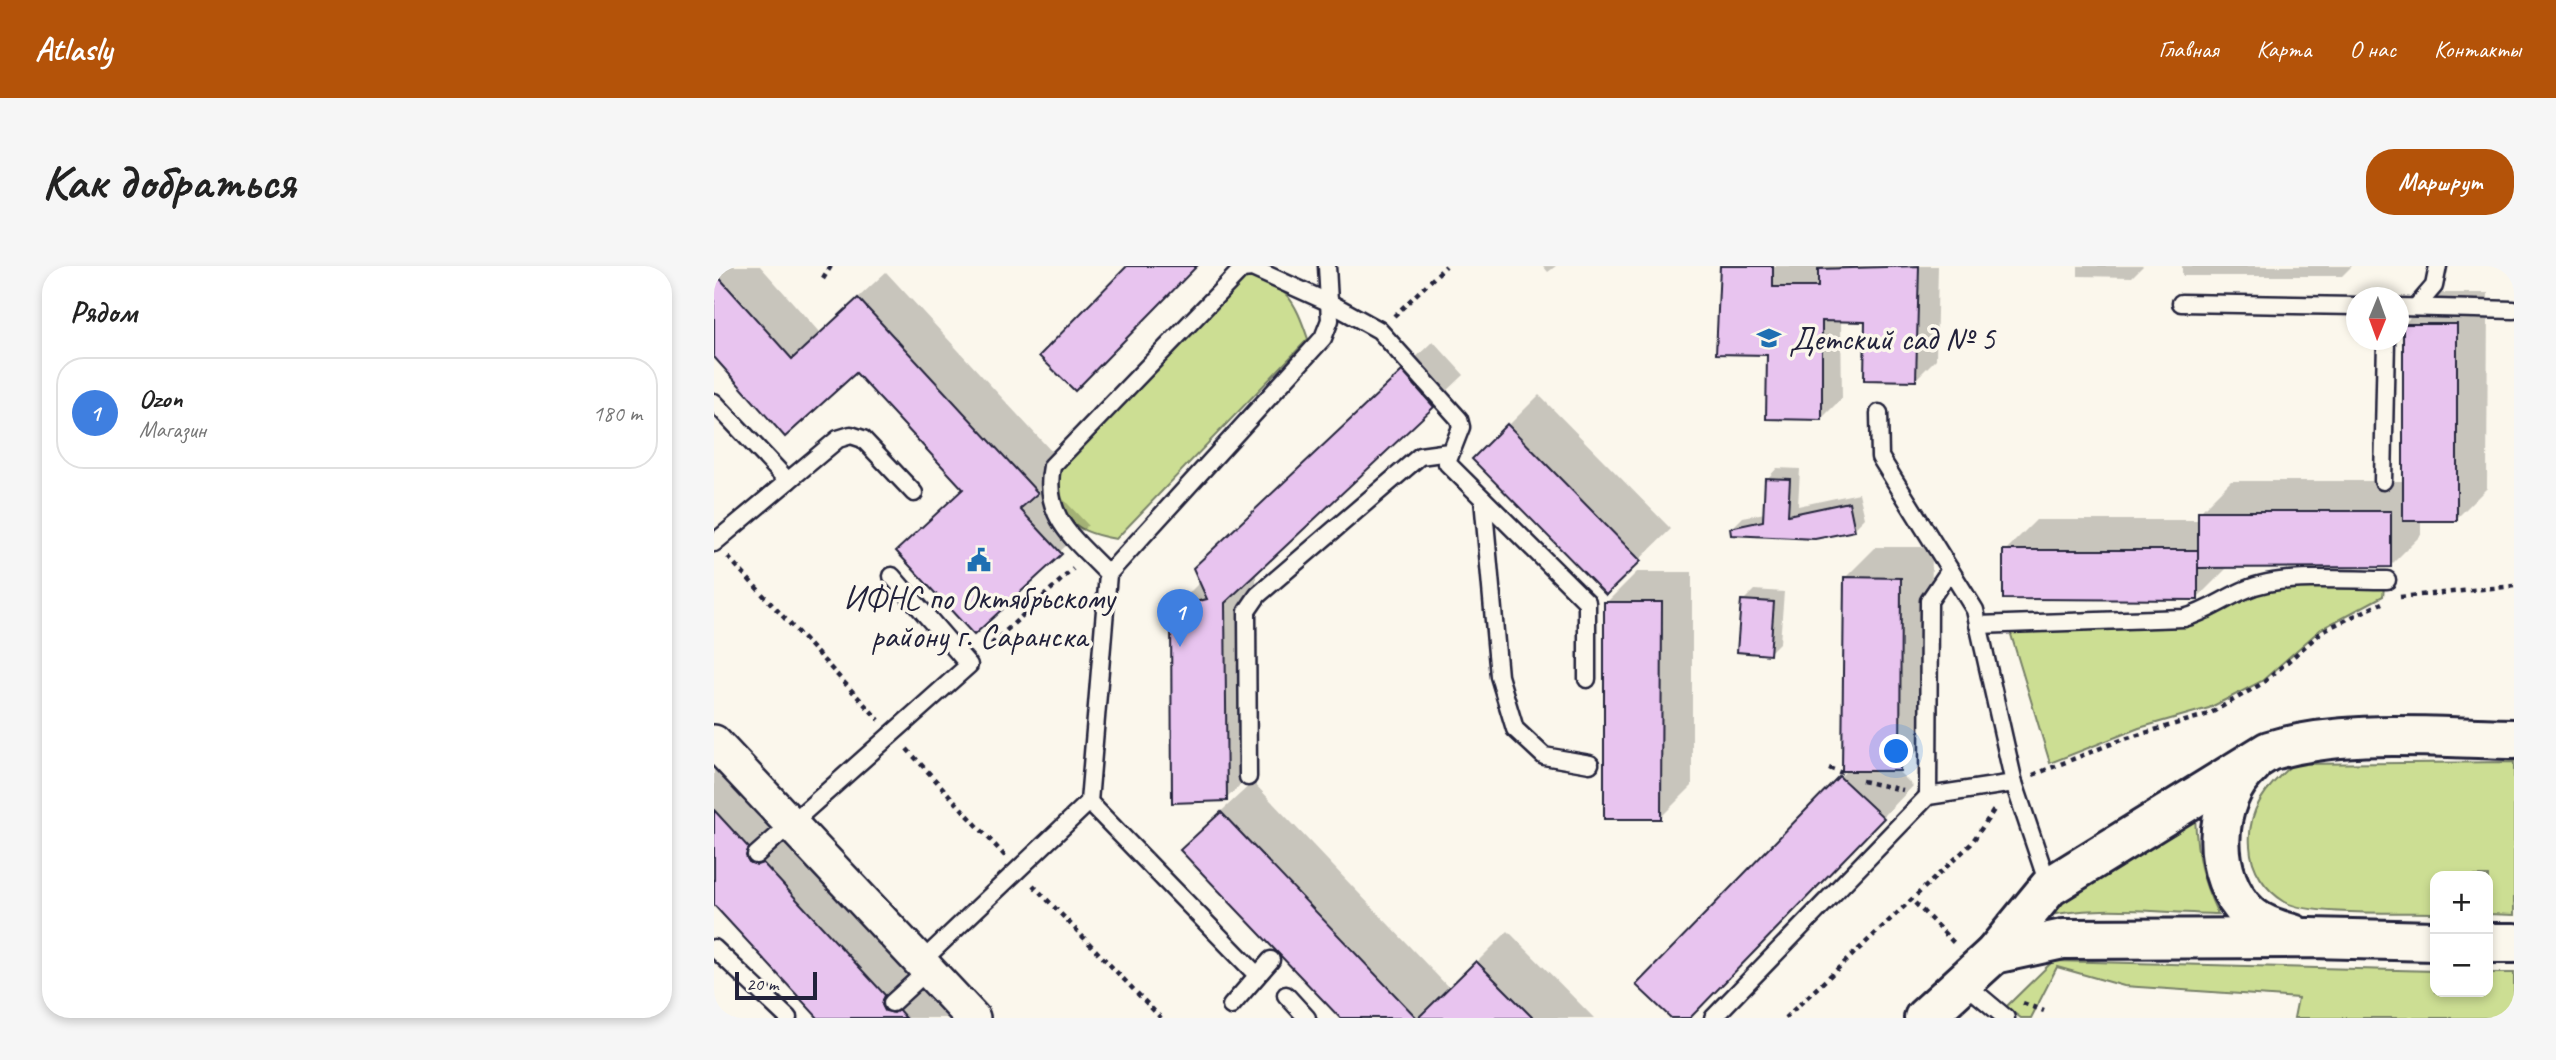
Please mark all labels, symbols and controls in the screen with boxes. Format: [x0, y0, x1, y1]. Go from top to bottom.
text: Atlasly [35, 28, 112, 70]
text: Главная [2158, 34, 2219, 64]
text: Карта [2257, 34, 2311, 64]
text: О нас [2349, 34, 2396, 64]
text: Контакты [2434, 34, 2521, 64]
button: Маршрут [2366, 149, 2514, 215]
text: Как добраться [42, 151, 295, 213]
north arrow [2346, 287, 2409, 350]
text: Рядом [70, 293, 137, 331]
place label: Детский сад № 5 [1789, 318, 1997, 360]
school or university icon: Детский сад № 5 [1755, 324, 1783, 352]
text: Ozon [139, 382, 182, 415]
text: 1 [90, 399, 100, 428]
text: 180 m [593, 399, 642, 428]
text: Магазин [139, 415, 206, 444]
public building icon: ИФНС по Октябрьскому району г. Саранска [965, 546, 993, 574]
place label: ИФНС по Октябрьскому району г. Саранска [843, 577, 1117, 657]
pin: 1 [1157, 589, 1203, 647]
your location [1879, 734, 1913, 768]
map controls [2430, 871, 2493, 997]
button: + [2430, 871, 2493, 934]
button: − [2430, 934, 2493, 997]
scale bar [735, 969, 817, 1001]
text: 20 m [746, 972, 778, 996]

